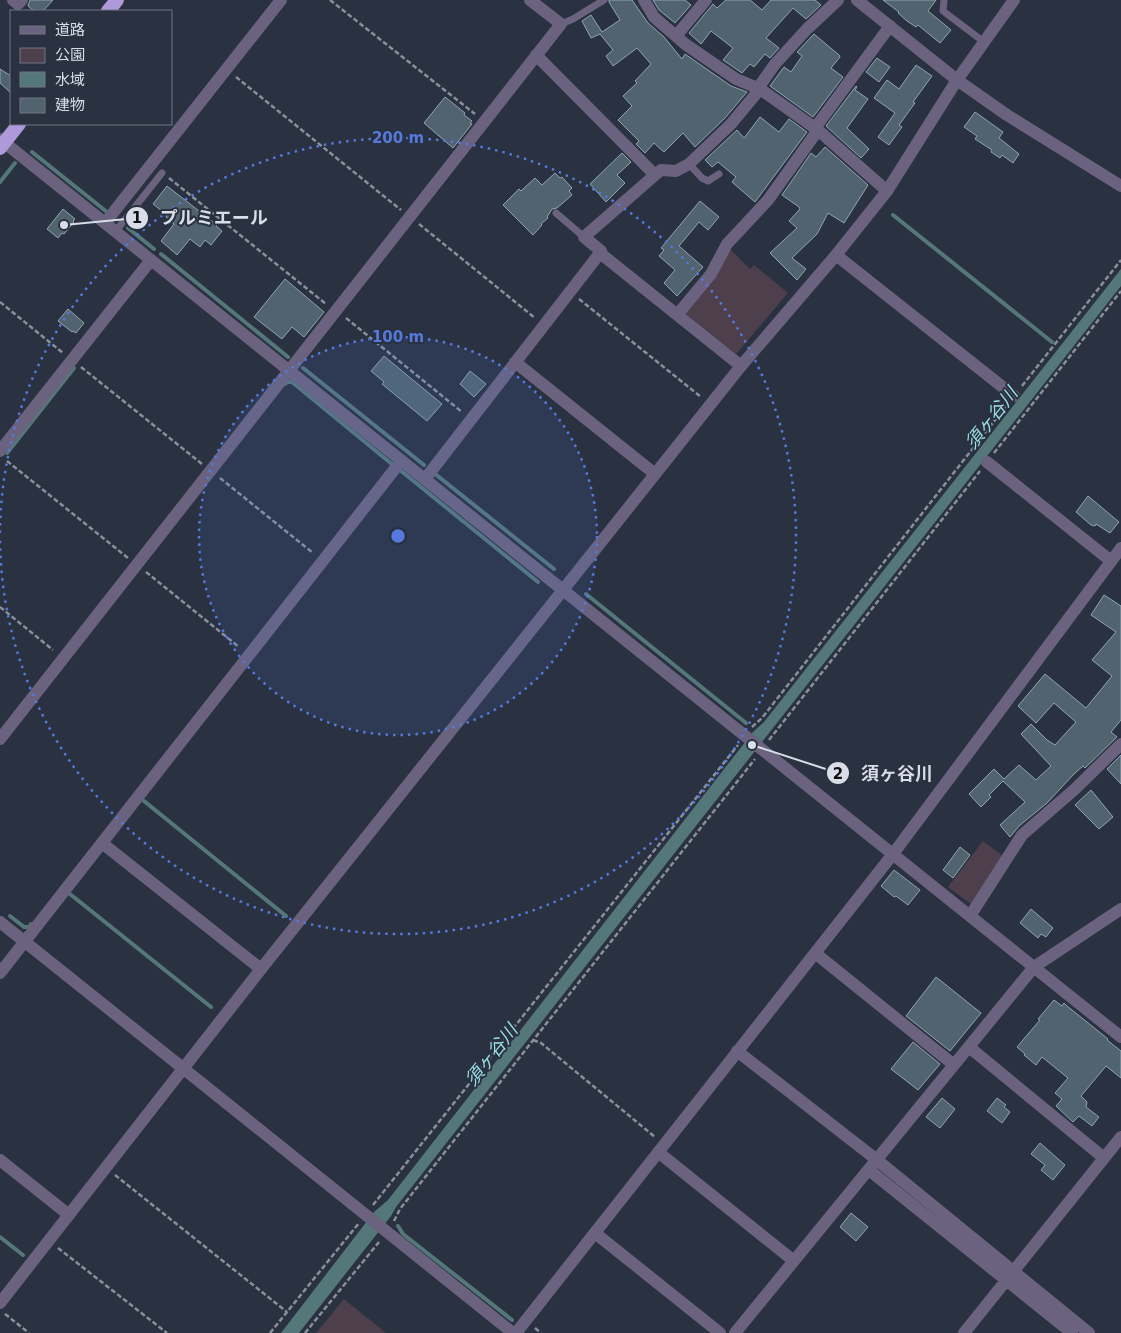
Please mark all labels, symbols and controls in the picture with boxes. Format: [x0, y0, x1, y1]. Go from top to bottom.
legend [10, 10, 172, 125]
text: 道路 [55, 21, 85, 39]
text: 公園 [55, 46, 85, 64]
text: 水域 [55, 71, 85, 89]
text: 建物 [55, 96, 85, 114]
text: 200 m [372, 129, 424, 147]
callout: プルミエール [125, 202, 278, 235]
text: プルミエール [160, 207, 268, 228]
text: 1 [132, 209, 142, 227]
text: 100 m [372, 328, 424, 346]
water label: 須ヶ谷川 [961, 382, 1023, 453]
centre of rings [389, 527, 407, 545]
callout: 須ヶ谷川 [826, 757, 943, 790]
text: 須ヶ谷川 [861, 763, 933, 784]
text: 2 [833, 765, 843, 783]
water label: 須ヶ谷川 [461, 1019, 523, 1090]

